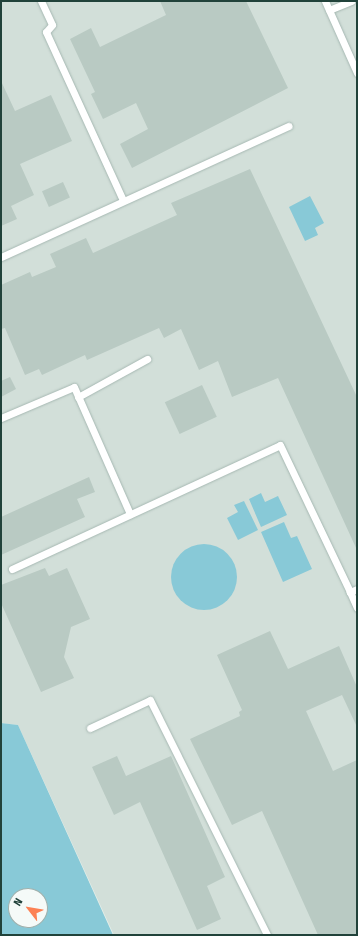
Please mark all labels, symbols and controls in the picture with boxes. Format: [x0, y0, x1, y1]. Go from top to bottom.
north arrow [8, 888, 48, 928]
text: N [11, 896, 25, 908]

